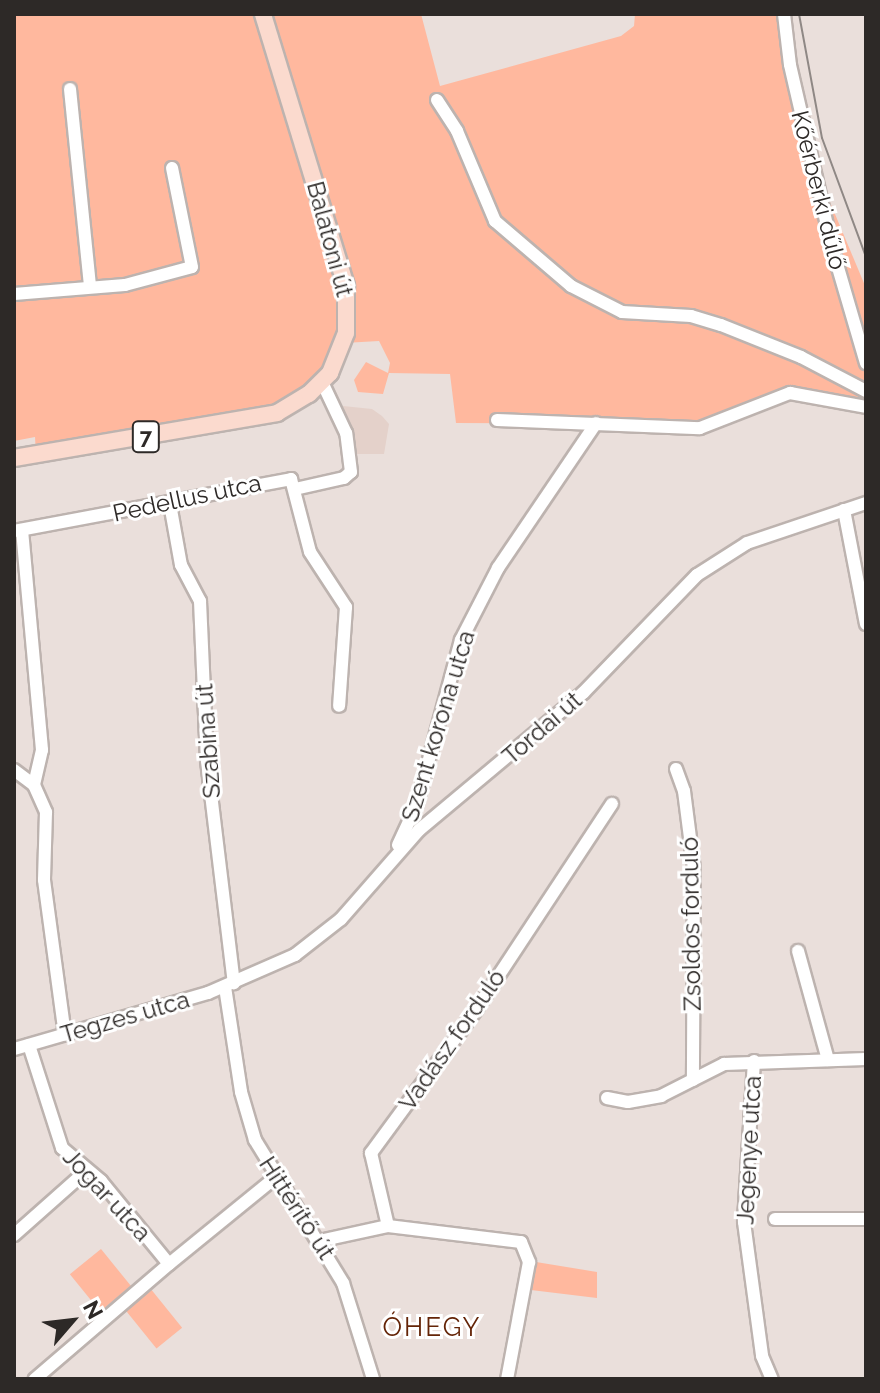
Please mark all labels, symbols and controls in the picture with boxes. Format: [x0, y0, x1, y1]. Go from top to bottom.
street label: Kőérberki dűlő [785, 108, 853, 272]
street label: Balatoni út [301, 178, 359, 300]
road number: 7 [130, 419, 162, 455]
street label: Pedellus utca [110, 468, 264, 528]
street label: Szent korona utca [395, 627, 481, 825]
street label: Szabina út [190, 683, 226, 799]
street label: Tordai út [496, 686, 588, 770]
street label: Zsoldos forduló [675, 837, 707, 1011]
street label: Vadász forduló [393, 964, 511, 1116]
street label: Tegzes utca [57, 985, 193, 1049]
street label: Jegenye utca [731, 1075, 767, 1225]
street label: Jogar utca [57, 1143, 157, 1247]
street label: Hittérítő út [253, 1151, 341, 1265]
north arrow [32, 1281, 112, 1361]
text: N [78, 1296, 109, 1323]
district label: ÓHEGY [383, 1312, 481, 1344]

